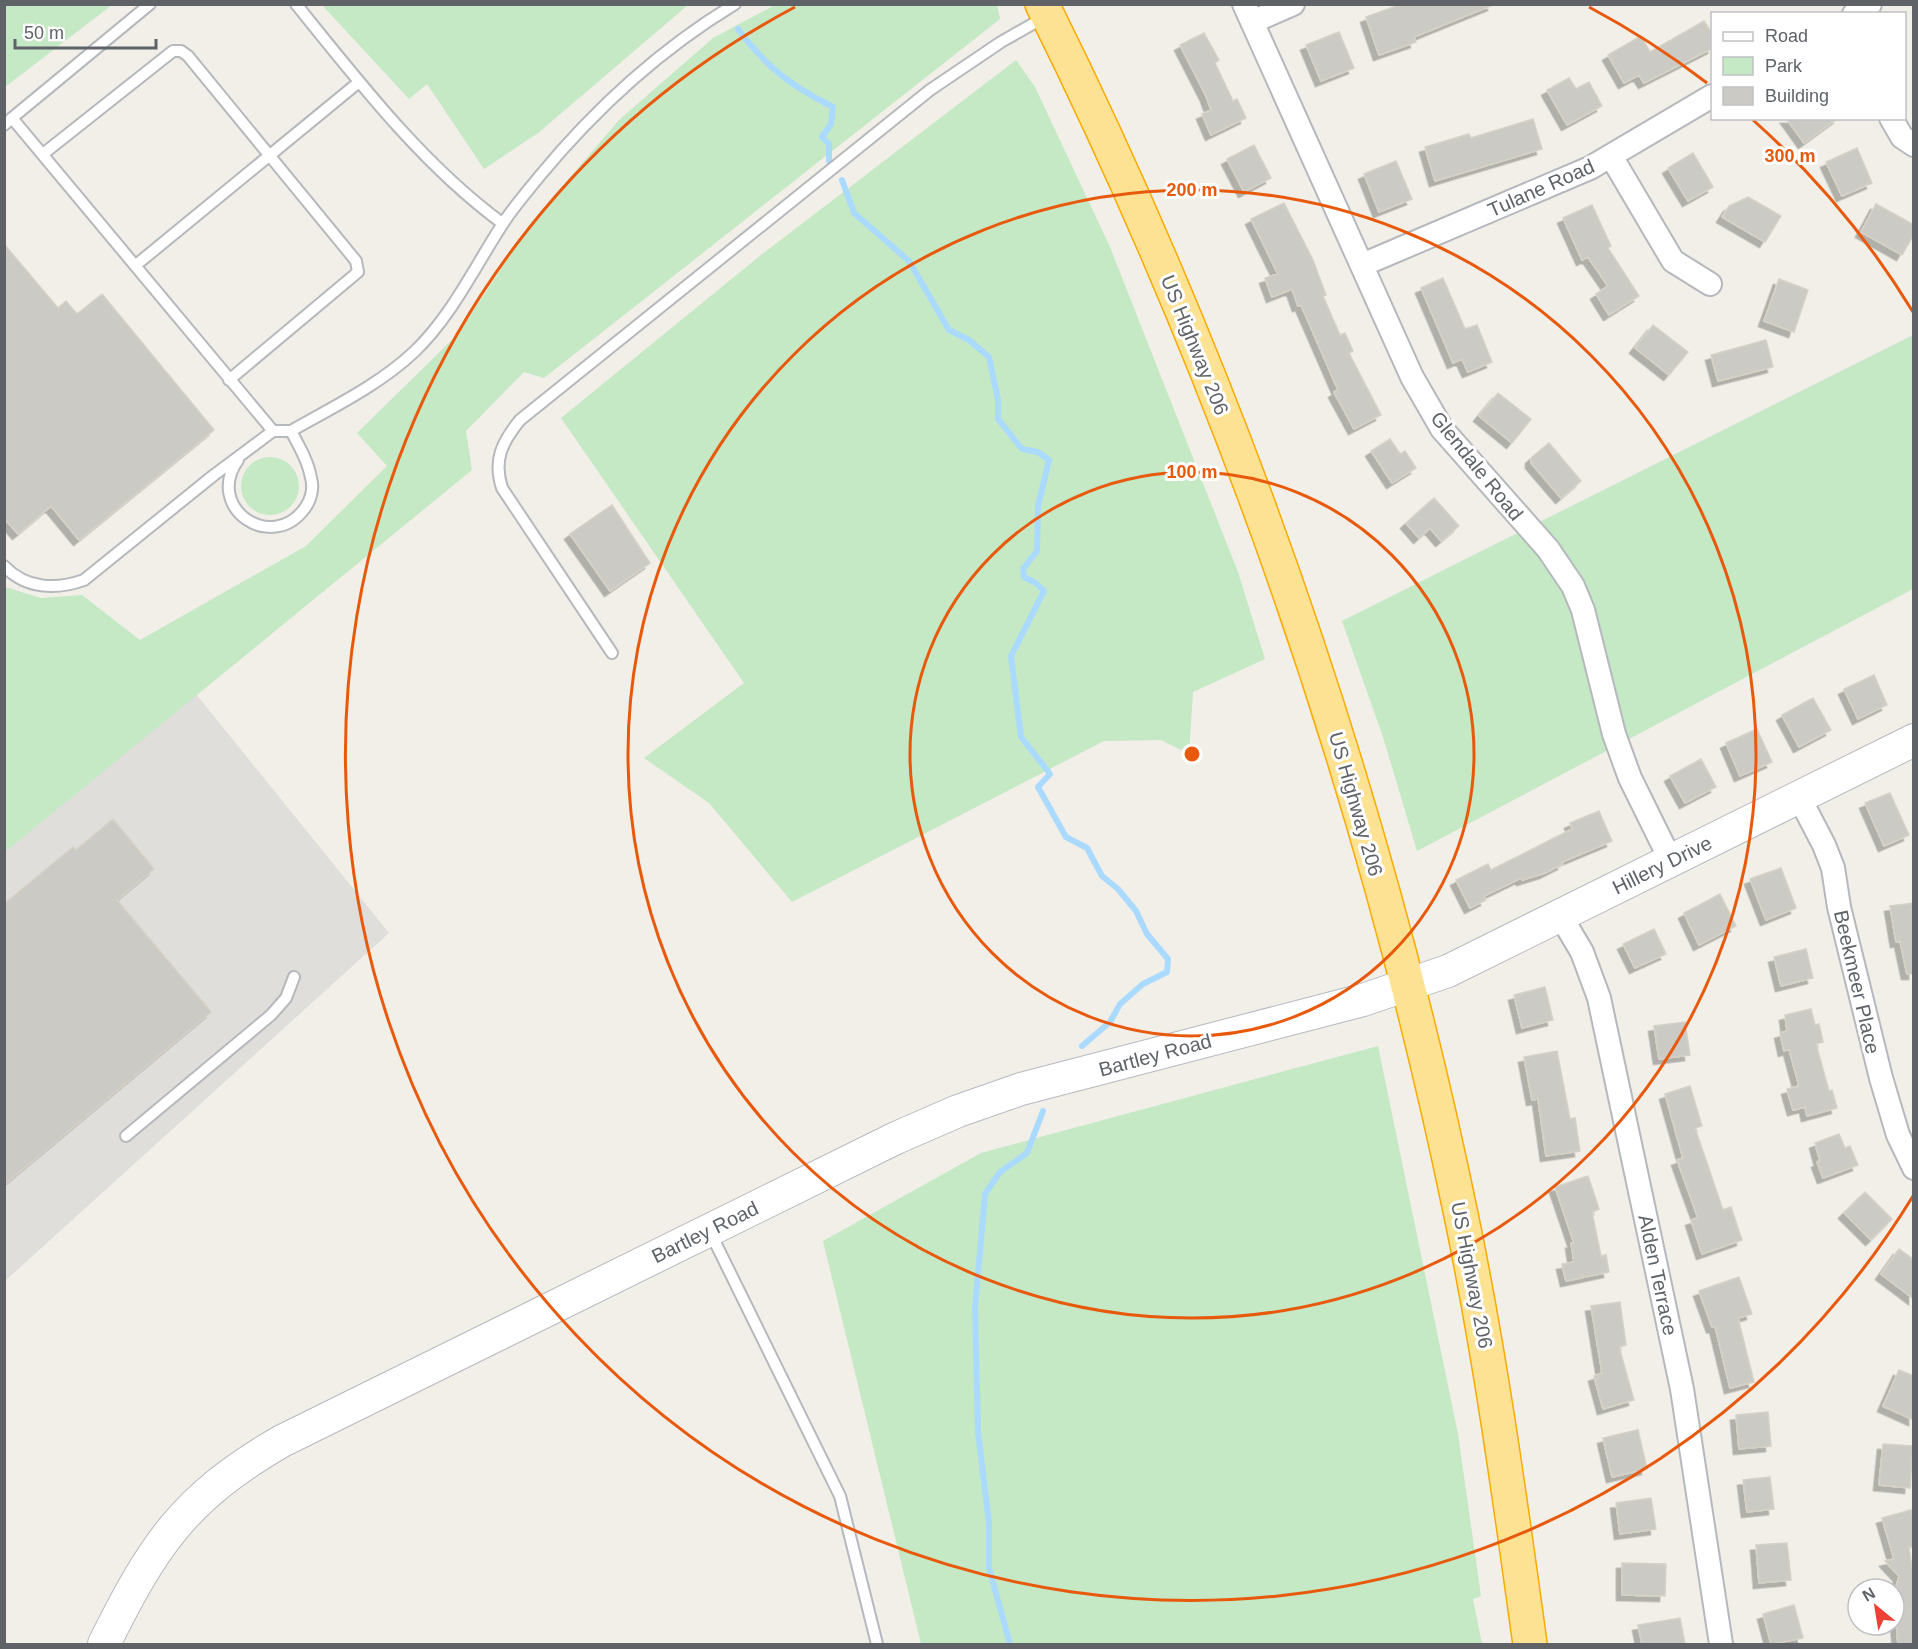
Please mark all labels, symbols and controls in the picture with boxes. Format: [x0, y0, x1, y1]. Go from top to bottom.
scale bar [15, 12, 156, 50]
legend [1711, 12, 1906, 120]
text: 50 m [24, 23, 64, 43]
text: Road [1765, 26, 1808, 46]
text: Park [1765, 56, 1803, 76]
text: Building [1765, 86, 1829, 106]
text: 300 m [1764, 146, 1816, 166]
street label: Tulane Road [1485, 155, 1597, 221]
text: 200 m [1166, 180, 1218, 200]
street label: US Highway 206 [1157, 272, 1233, 418]
street label: Glendale Road [1426, 407, 1528, 525]
text: 100 m [1166, 462, 1218, 482]
street label: US Highway 206 [1325, 729, 1387, 879]
centre of rings [1182, 744, 1202, 764]
street label: Hillery Drive [1609, 831, 1715, 899]
street label: Beekmeer Place [1830, 908, 1884, 1056]
street label: Bartley Road [1096, 1029, 1214, 1081]
street label: Bartley Road [648, 1197, 762, 1267]
street label: US Highway 206 [1447, 1200, 1497, 1350]
street label: Alden Terrace [1634, 1213, 1682, 1337]
north arrow [1846, 1577, 1906, 1637]
text: N [1859, 1584, 1878, 1605]

